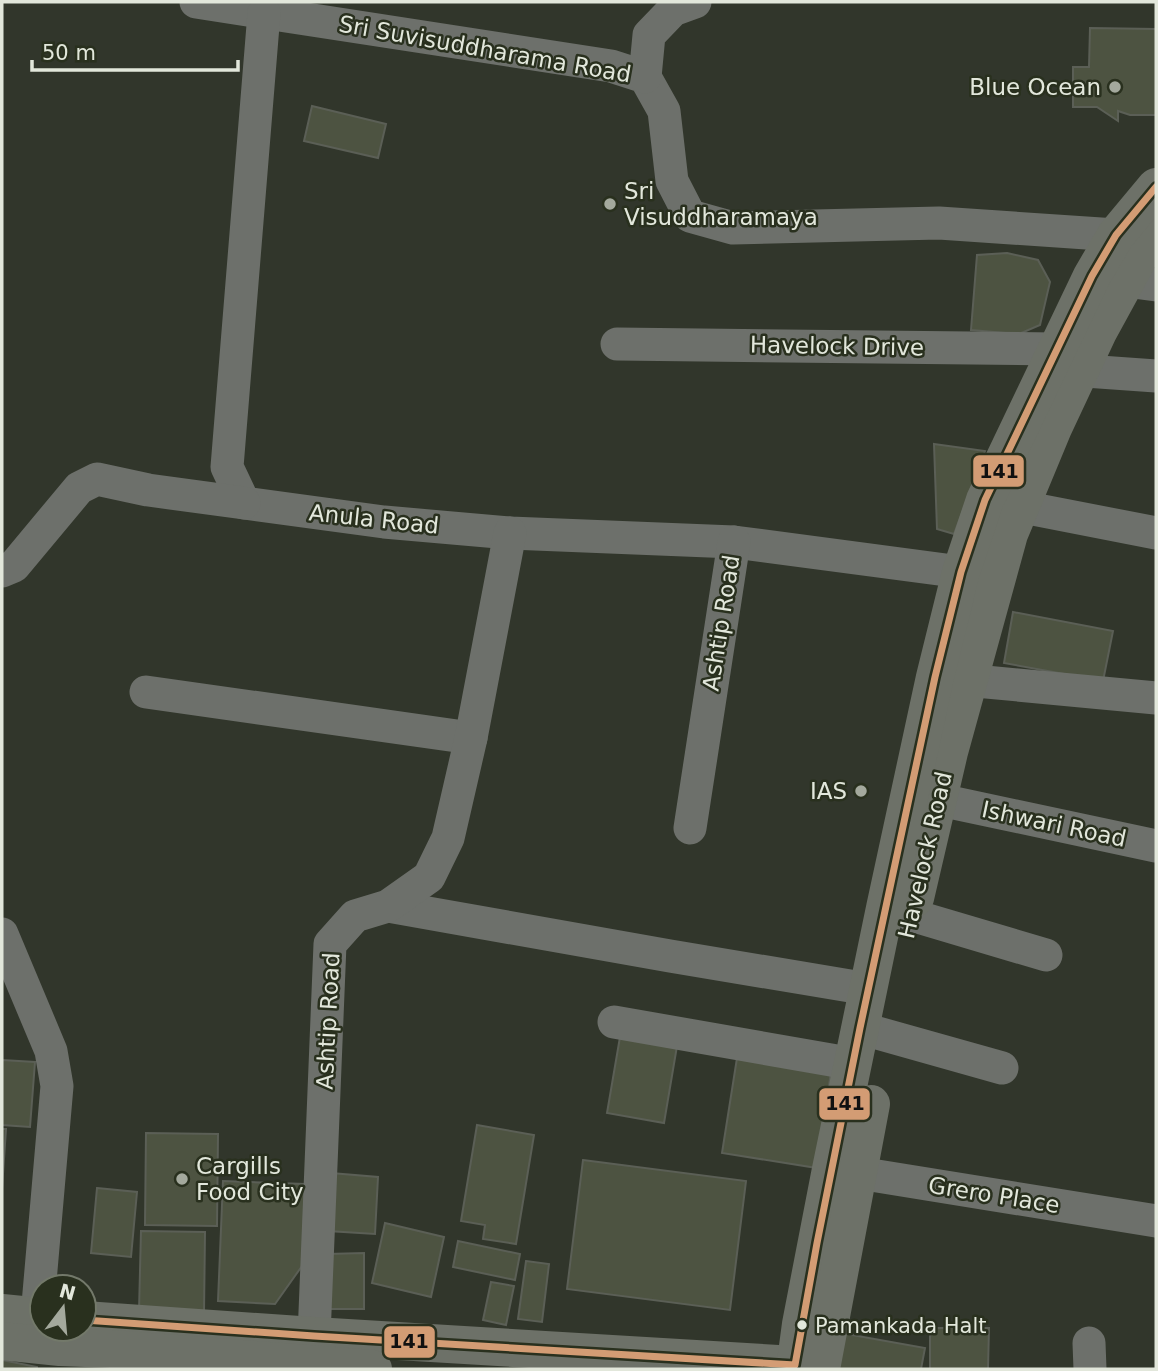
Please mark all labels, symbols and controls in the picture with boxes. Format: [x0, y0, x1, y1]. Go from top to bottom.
street label: Sri Suvisuddharama Road [337, 10, 633, 88]
scale bar [32, 28, 238, 72]
text: 50 m [42, 41, 96, 65]
place label: Blue Ocean [969, 74, 1101, 100]
marker: Blue Ocean [1107, 79, 1123, 95]
place label: Sri Visuddharamaya [624, 178, 818, 230]
marker: Sri Visuddharamaya [602, 196, 618, 212]
street label: Havelock Drive [750, 331, 924, 361]
line badge: 141 [972, 454, 1025, 488]
text: 141 [979, 460, 1019, 482]
street label: Anula Road [308, 499, 440, 539]
street label: Ashtip Road [697, 553, 745, 693]
street label: Havelock Road [893, 769, 957, 941]
place label: IAS [810, 778, 847, 804]
marker: IAS [853, 783, 869, 799]
street label: Ishwari Road [979, 796, 1129, 852]
street label: Ashtip Road [311, 952, 345, 1090]
line badge: 141 [818, 1087, 871, 1121]
text: 141 [825, 1092, 865, 1114]
place label: Cargills Food City [196, 1153, 304, 1205]
marker: Cargills Food City [174, 1171, 190, 1187]
street label: Grero Place [927, 1172, 1061, 1218]
north arrow [28, 1273, 98, 1343]
text: N [57, 1279, 78, 1304]
place label: Pamankada Halt [815, 1314, 987, 1338]
marker: Pamankada Halt [795, 1318, 809, 1332]
line badge: 141 [383, 1325, 436, 1359]
text: 141 [389, 1330, 429, 1352]

